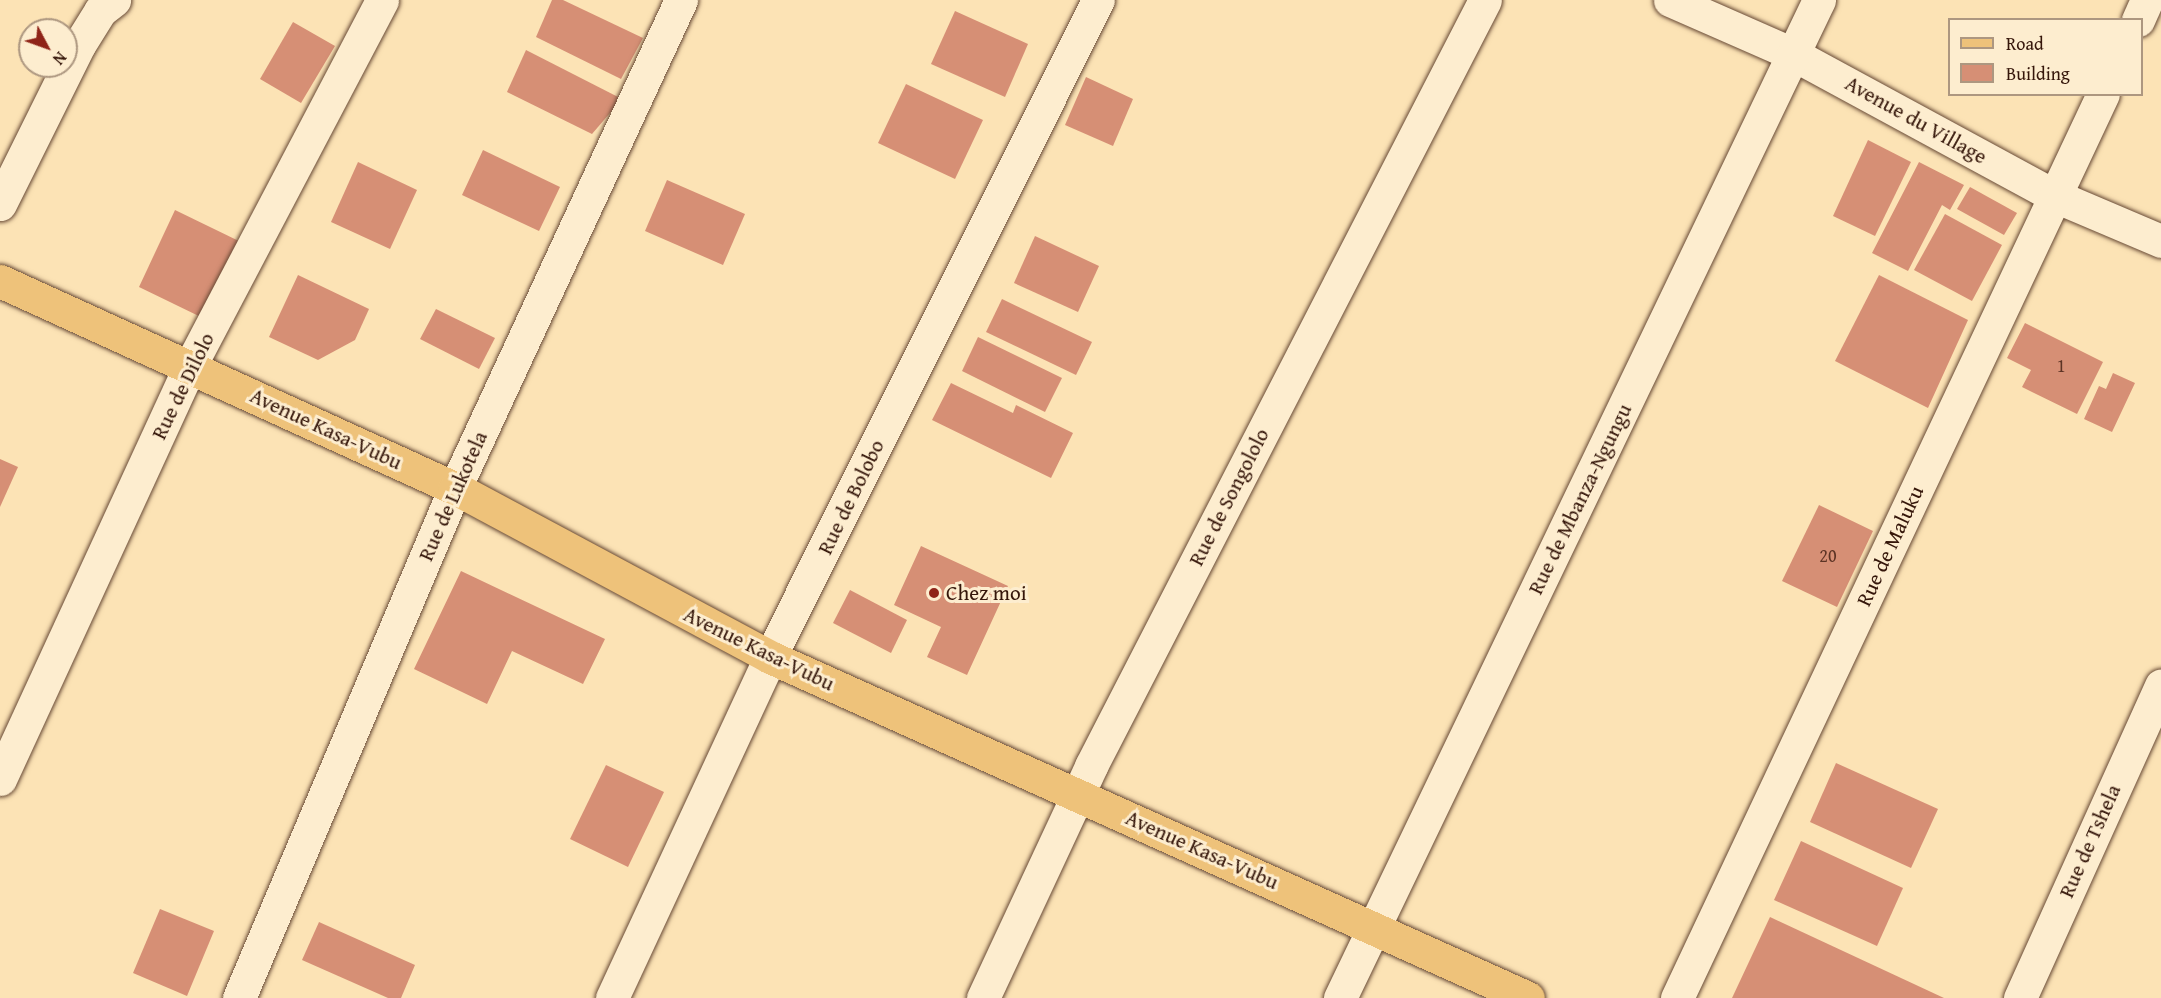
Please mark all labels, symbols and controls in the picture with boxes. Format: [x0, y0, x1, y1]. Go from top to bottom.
north arrow [18, 18, 78, 78]
legend [1948, 18, 2143, 96]
text: Road [2006, 30, 2044, 57]
text: N [48, 47, 73, 70]
text: Building [2006, 60, 2070, 87]
street label: Avenue du Village [1841, 71, 1991, 169]
street label: Rue de Dilolo [146, 329, 220, 443]
house number: 1 [2057, 355, 2065, 377]
street label: Avenue Kasa-Vubu [246, 383, 406, 475]
street label: Rue de Mbanza-Ngungu [1523, 400, 1637, 598]
street label: Rue de Songololo [1184, 424, 1274, 570]
street label: Rue de Lukotela [413, 427, 493, 565]
street label: Rue de Bolobo [812, 436, 890, 558]
street label: Rue de Maluku [1851, 482, 1929, 610]
house number: 20 [1819, 545, 1837, 567]
place label: Chez moi [946, 580, 1027, 606]
marker: Chez moi [927, 586, 941, 600]
street label: Avenue Kasa-Vubu [680, 602, 838, 696]
street label: Rue de Tshela [2054, 781, 2126, 901]
street label: Avenue Kasa-Vubu [1122, 805, 1282, 895]

